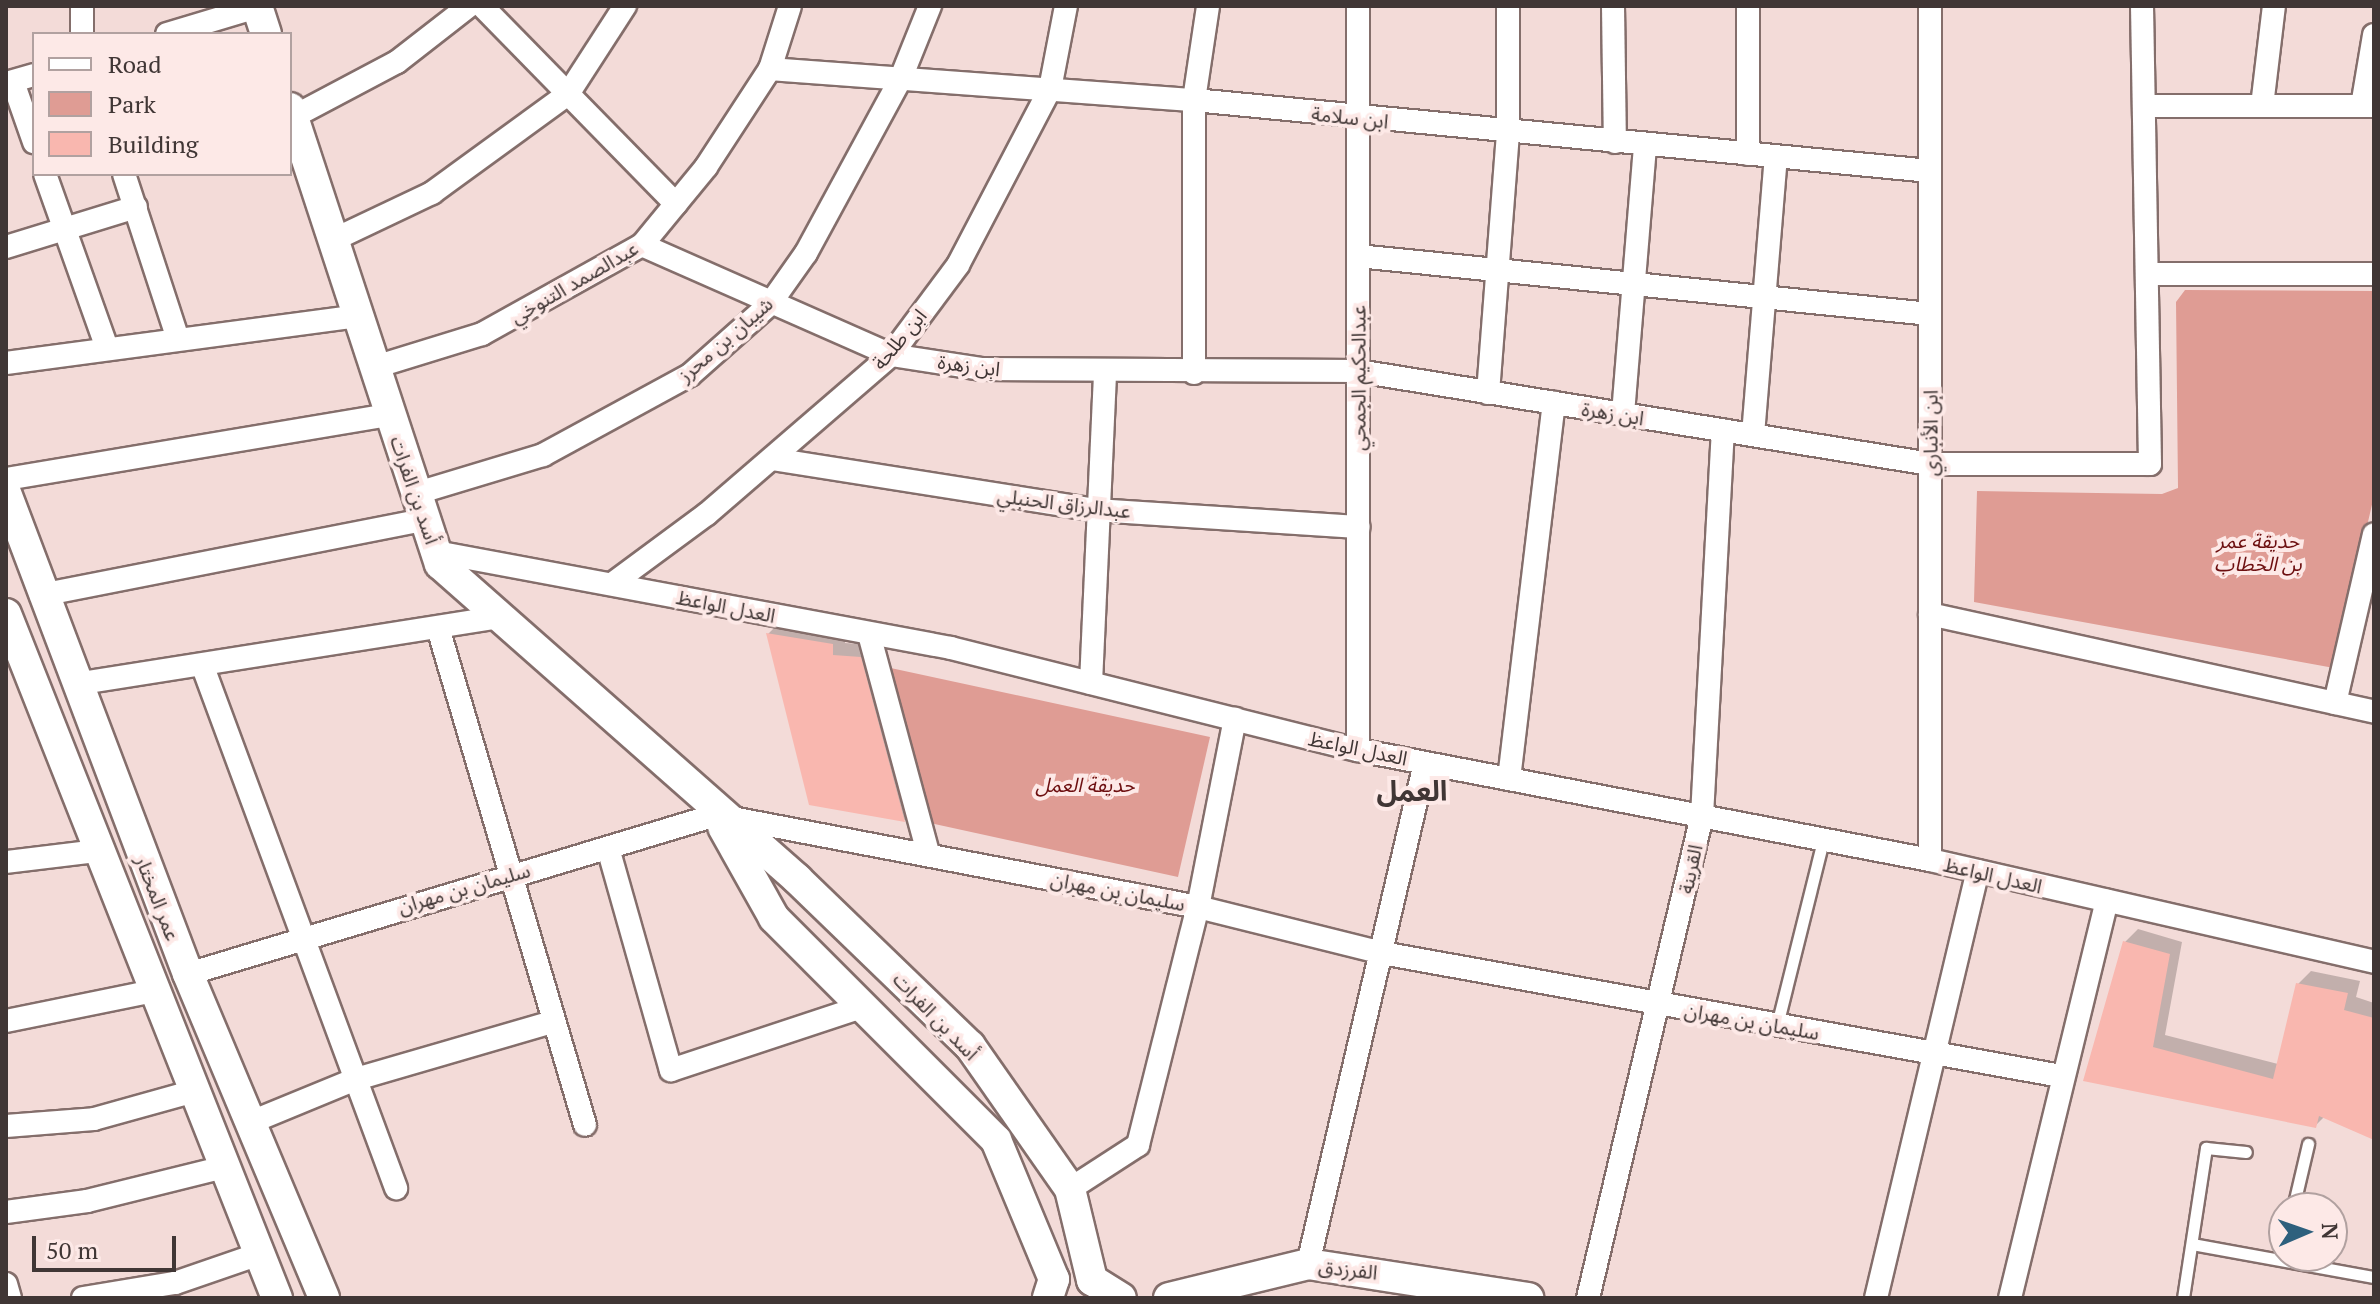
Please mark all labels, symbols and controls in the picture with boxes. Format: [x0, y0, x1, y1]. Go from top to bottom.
legend [32, 32, 292, 176]
text: Road [108, 48, 162, 80]
text: Park [108, 88, 156, 120]
street label: ابن سلامة [1310, 101, 1390, 133]
text: Building [108, 128, 198, 160]
street label: عبدالصمد التنوخي [506, 236, 642, 328]
street label: شيبان بن محرز [673, 291, 777, 387]
street label: ابن طلحة [867, 304, 931, 374]
street label: عبدالحكيم الجمحي [1346, 305, 1370, 451]
street label: ابن زهرة [936, 349, 1002, 381]
street label: ابن الأنباري [1918, 390, 1942, 476]
street label: ابن زهرة [1580, 396, 1646, 430]
street label: أسد بن الفرات [385, 433, 445, 547]
street label: عبدالرزاق الحنبلي [996, 483, 1132, 523]
park label: حديقة عمر بن الخطاب [2214, 528, 2302, 575]
street label: العدل الواعظ [674, 585, 778, 627]
street label: العدل الواعظ [1306, 726, 1410, 770]
park label: حديقة العمل [1035, 772, 1135, 796]
district label: العمل [1376, 774, 1448, 808]
street label: القرينة [1673, 842, 1707, 896]
street label: عمر المختار [131, 852, 185, 944]
street label: العدل الواعظ [1941, 852, 2045, 898]
street label: سليمان بن مهران [395, 858, 533, 918]
street label: سليمان بن مهران [1049, 866, 1187, 916]
street label: أسد بن الفرات [888, 967, 984, 1065]
street label: سليمان بن مهران [1683, 997, 1821, 1045]
north arrow [2268, 1192, 2348, 1272]
scale bar [36, 1220, 180, 1270]
text: N [2316, 1222, 2345, 1240]
text: 50 m [46, 1234, 98, 1266]
street label: الفرزدق [1317, 1254, 1379, 1284]

